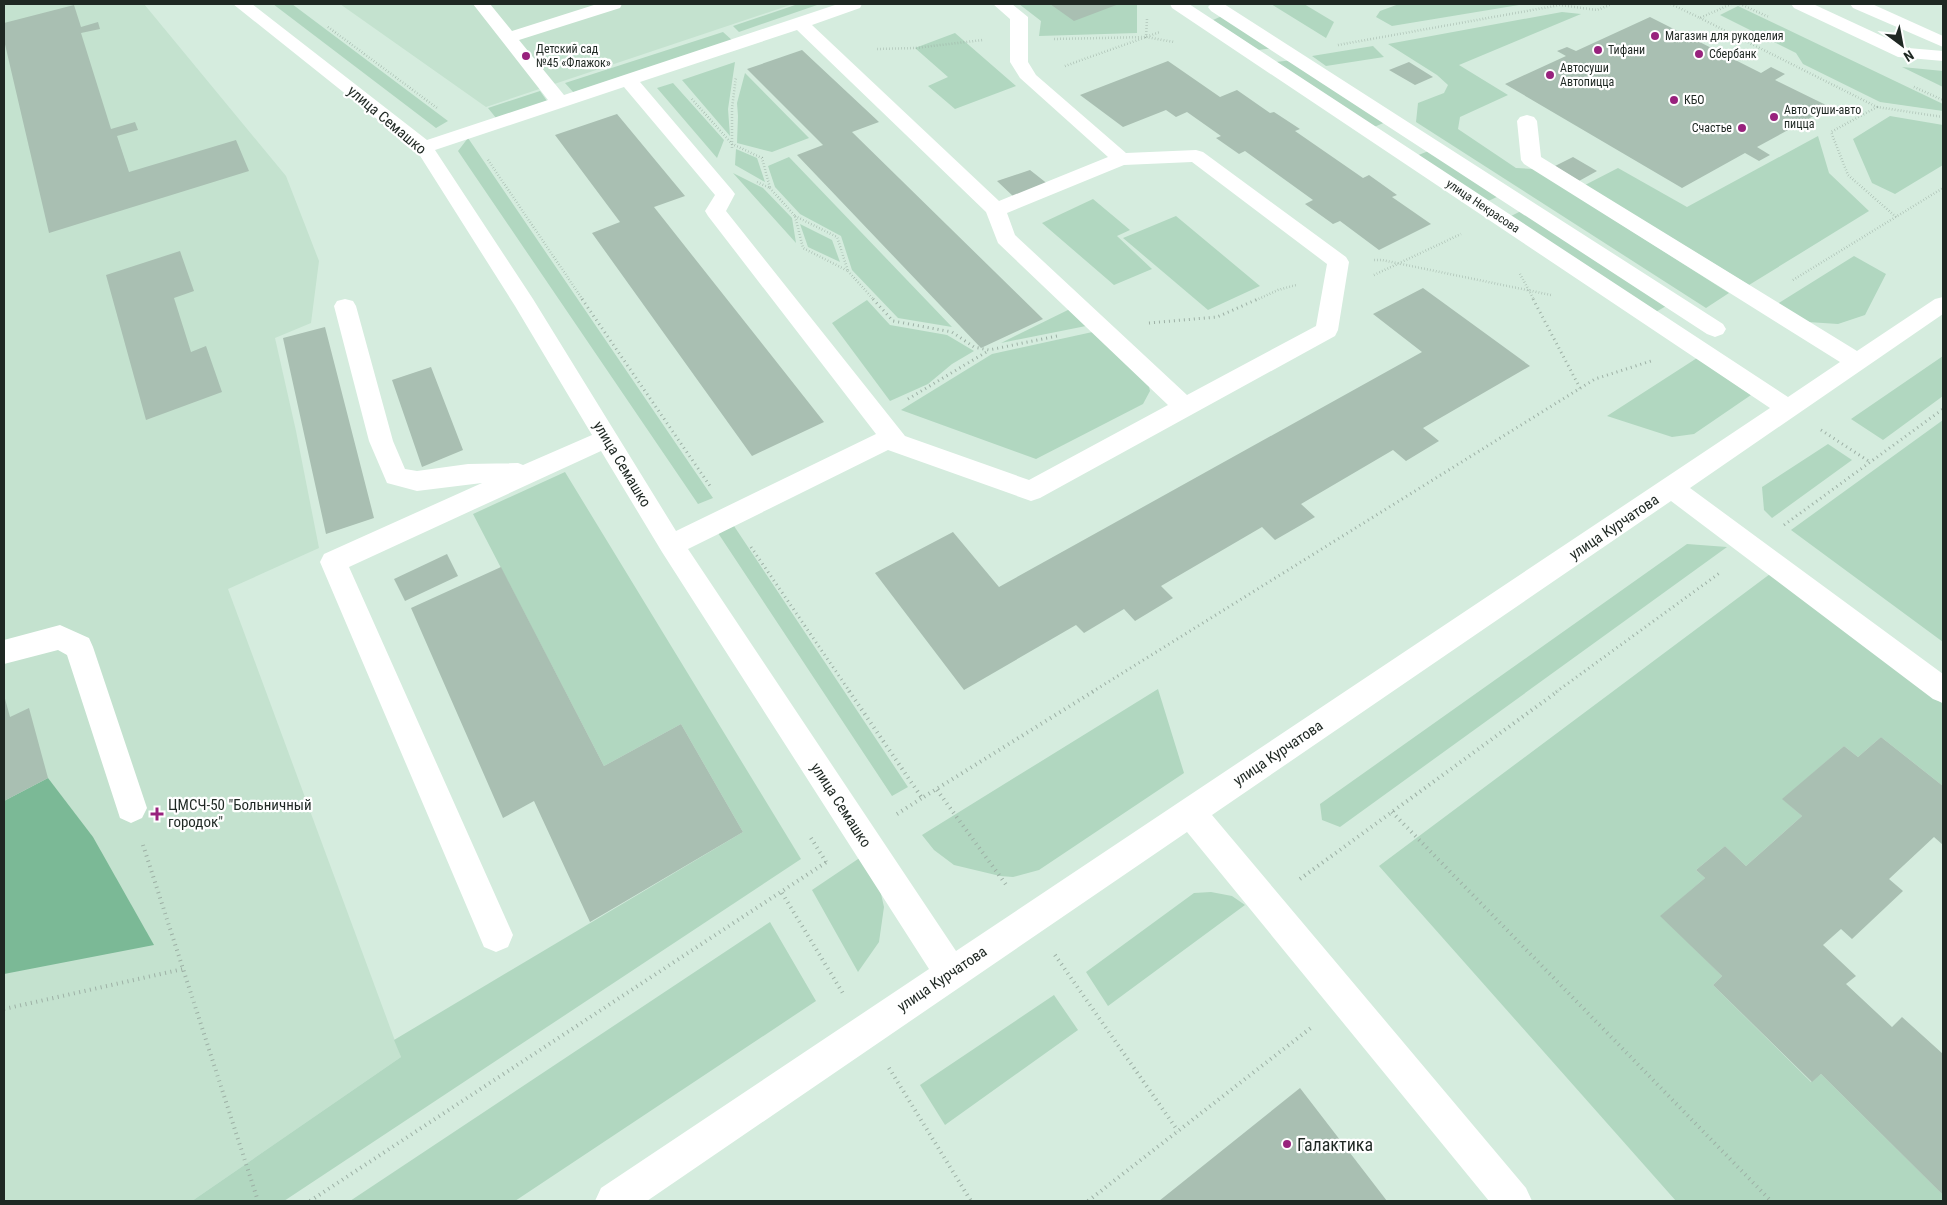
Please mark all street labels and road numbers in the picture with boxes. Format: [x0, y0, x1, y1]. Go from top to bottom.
street label: улица Семашко [344, 82, 430, 158]
street label: улица Некрасова [1444, 176, 1523, 236]
street label: улица Семашко [589, 418, 655, 510]
street label: улица Курчатова [1566, 490, 1662, 564]
street label: улица Курчатова [1230, 716, 1326, 790]
street label: улица Семашко [807, 759, 875, 851]
street label: улица Курчатова [894, 942, 990, 1016]

